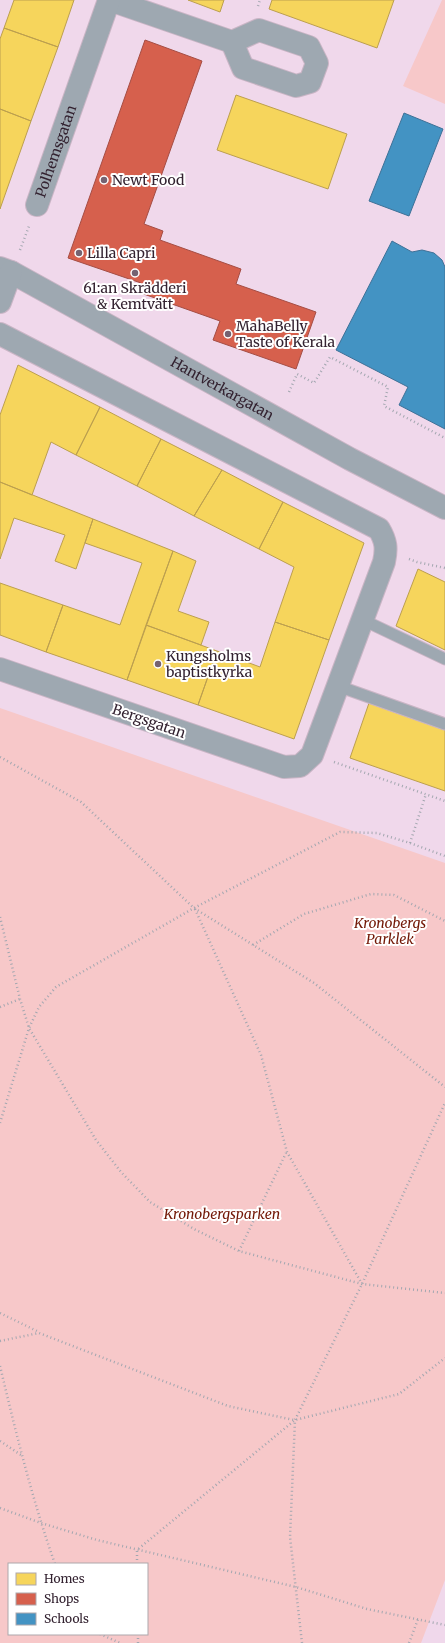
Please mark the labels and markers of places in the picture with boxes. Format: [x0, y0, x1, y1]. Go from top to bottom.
place label: Newt Food [112, 171, 185, 189]
marker: Newt Food [99, 175, 109, 185]
place label: Lilla Capri [87, 244, 156, 262]
marker: Lilla Capri [74, 248, 84, 258]
marker: 61:an Skrädderi & Kemtvätt [130, 268, 140, 278]
place label: 61:an Skrädderi & Kemtvätt [83, 279, 187, 313]
place label: MahaBelly Taste of Kerala [236, 317, 336, 351]
marker: MahaBelly Taste of Kerala [223, 329, 233, 339]
place label: Kungsholms baptistkyrka [165, 647, 253, 681]
marker: Kungsholms baptistkyrka [153, 659, 163, 669]

